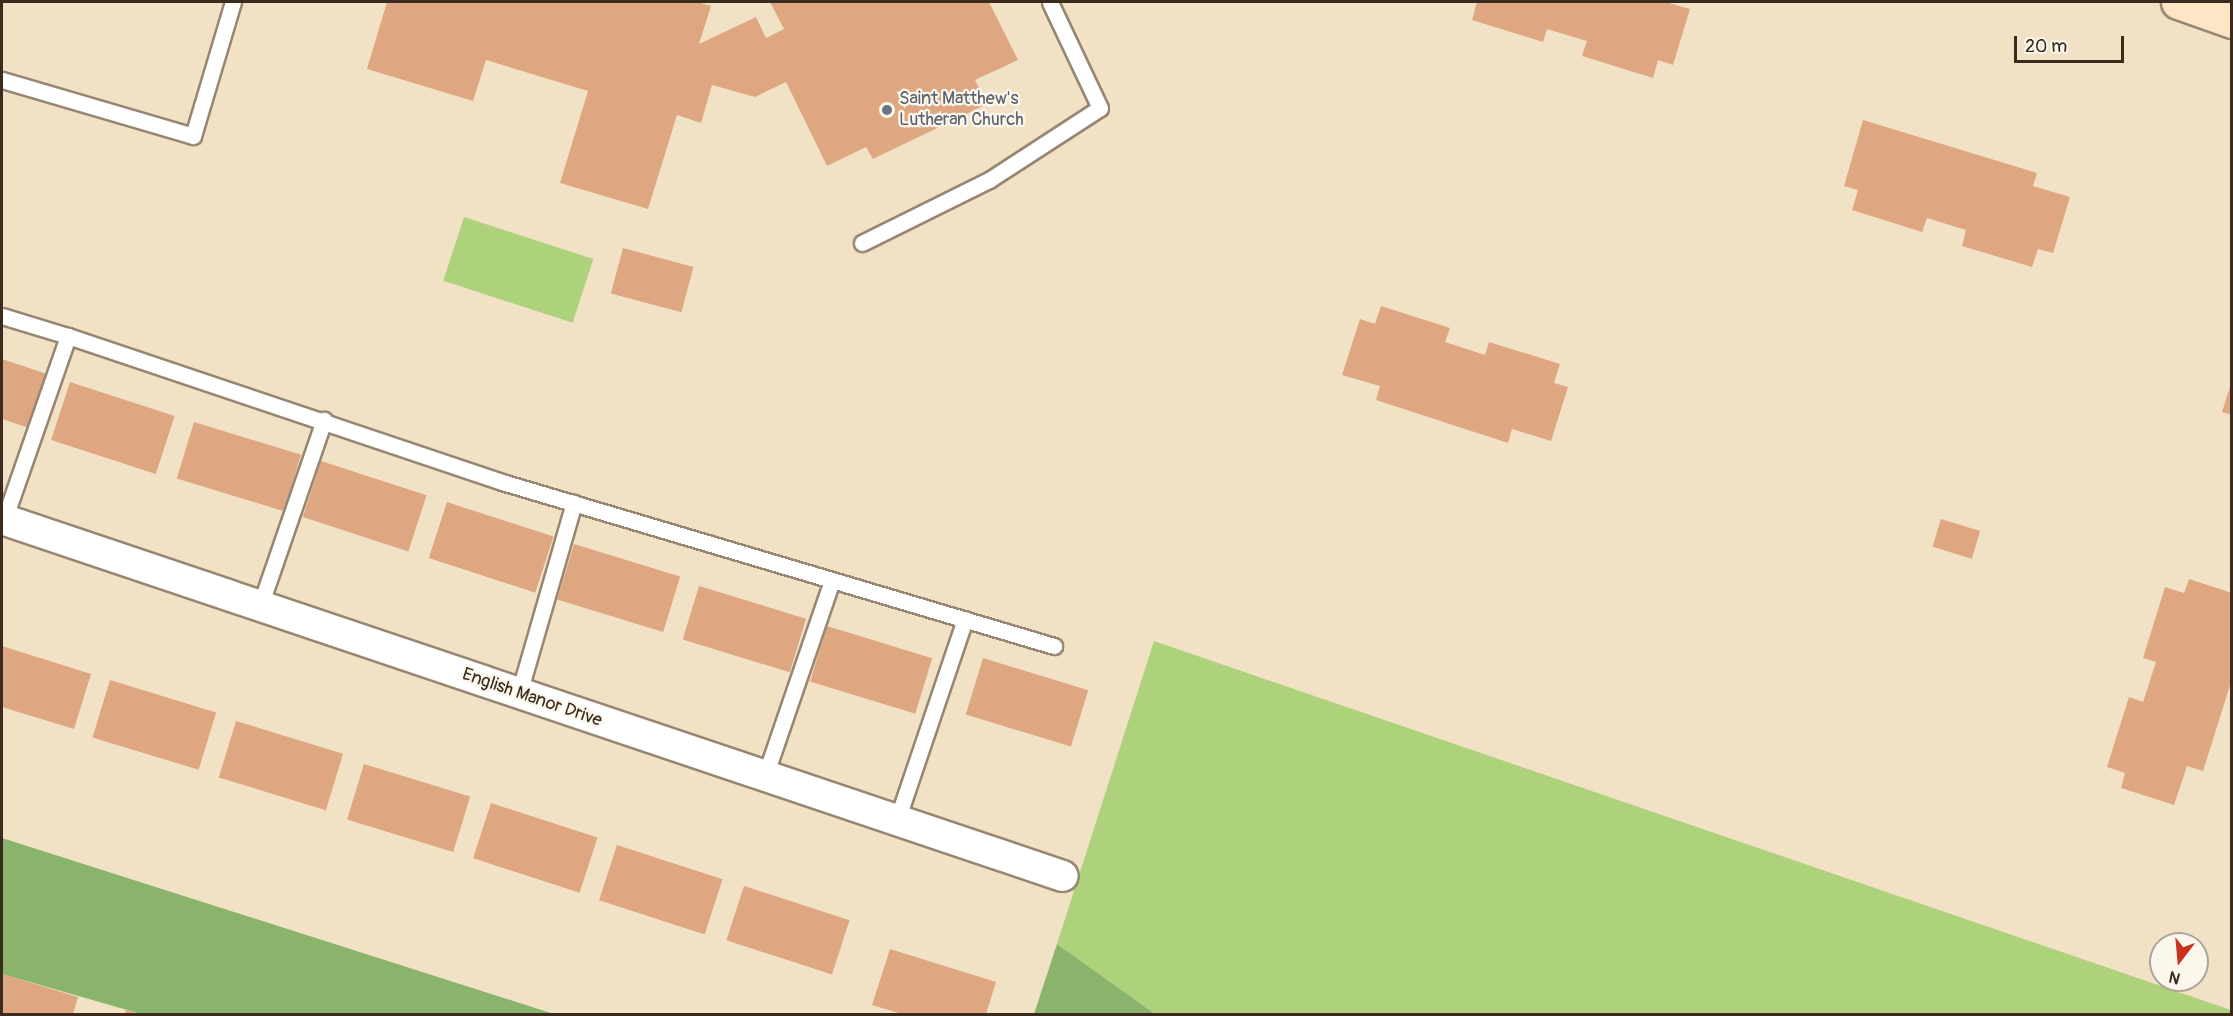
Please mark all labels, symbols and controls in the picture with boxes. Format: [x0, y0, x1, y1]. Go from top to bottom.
scale bar [2017, 24, 2126, 62]
text: 20 m [2025, 35, 2067, 58]
place label: Saint Matthew's Lutheran Church [899, 89, 1024, 132]
marker: Saint Matthew's Lutheran Church [880, 103, 894, 117]
street label: English Manor Drive [459, 664, 605, 732]
north arrow [2149, 932, 2209, 992]
text: N [2167, 966, 2183, 988]

